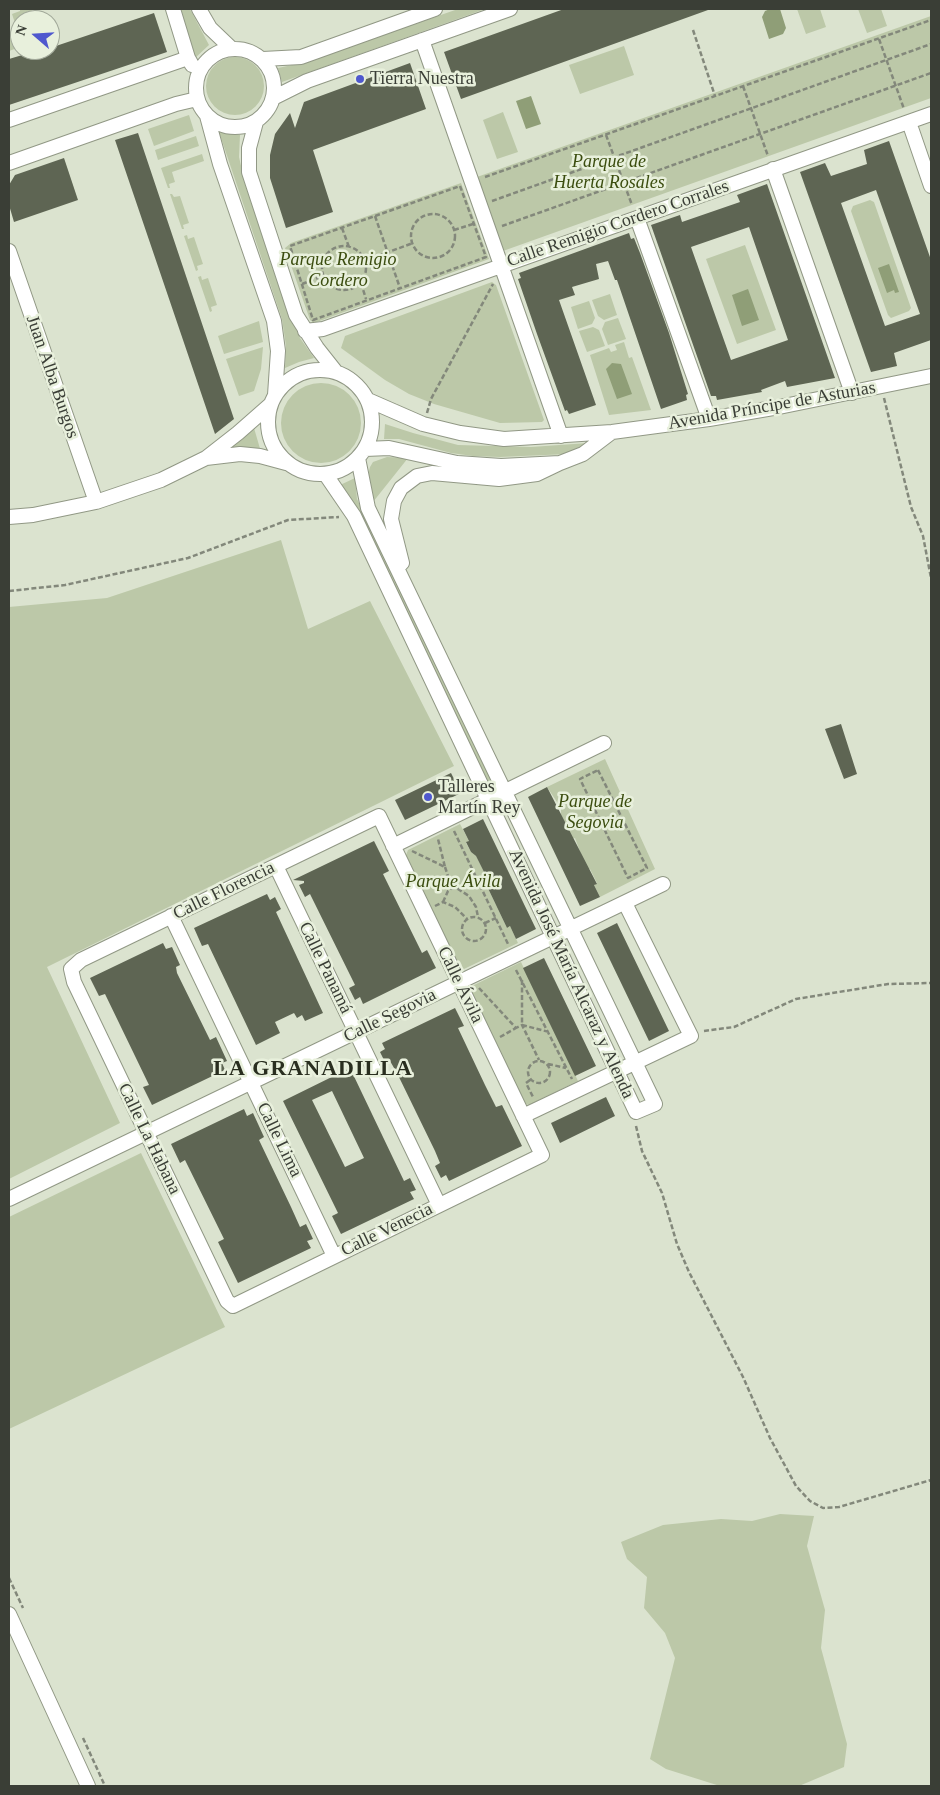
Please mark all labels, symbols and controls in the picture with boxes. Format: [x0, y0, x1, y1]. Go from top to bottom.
north arrow [10, 10, 60, 60]
text: N [13, 23, 30, 38]
place label: Tierra Nuestra [370, 68, 474, 90]
marker: Tierra Nuestra [354, 73, 366, 85]
park label: Parque de Huerta Rosales [553, 151, 665, 193]
street label: Calle Remigio Cordero Corrales [504, 176, 732, 272]
park label: Parque Remigio Cordero [280, 249, 396, 292]
street label: Juan Alba Burgos [21, 313, 83, 441]
street label: Avenida Príncipe de Asturias [667, 377, 877, 435]
place label: Talleres Martín Rey [438, 776, 520, 819]
marker: Talleres Martín Rey [422, 791, 434, 803]
park label: Parque de Segovia [558, 791, 632, 834]
street label: Avenida José María Alcaraz y Alenda [504, 846, 638, 1102]
street label: Calle Florencia [170, 857, 278, 925]
park label: Parque Ávila [406, 871, 500, 893]
street label: Calle Panamá [293, 919, 357, 1017]
street label: Calle Ávila [432, 943, 488, 1027]
street label: Calle Segovia [340, 984, 440, 1048]
district label: LA GRANADILLA [212, 1056, 414, 1082]
street label: Calle La Habana [113, 1080, 185, 1198]
street label: Calle Lima [252, 1099, 306, 1181]
street label: Calle Venecia [338, 1198, 436, 1262]

